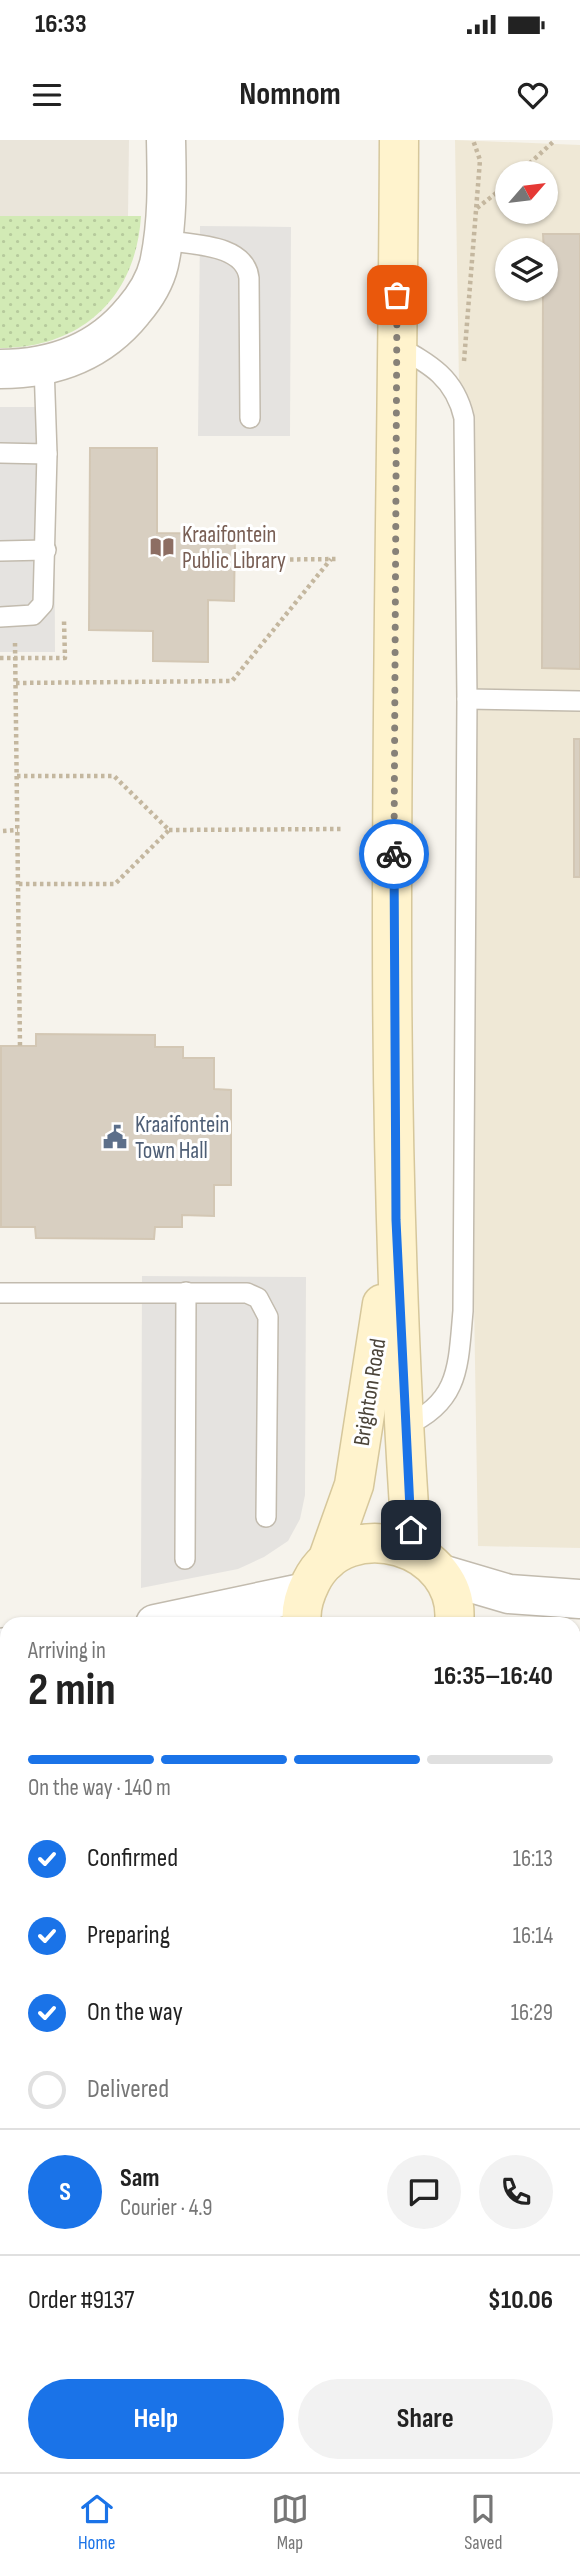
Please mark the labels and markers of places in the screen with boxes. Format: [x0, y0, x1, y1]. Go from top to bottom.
pin [367, 265, 427, 325]
place label: Kraaifontein Public Library [182, 521, 286, 575]
library icon: Kraaifontein Public Library [148, 533, 176, 561]
place label: Kraaifontein Town Hall [135, 1111, 229, 1165]
public building icon: Kraaifontein Town Hall [101, 1123, 129, 1151]
pin [381, 1500, 441, 1560]

